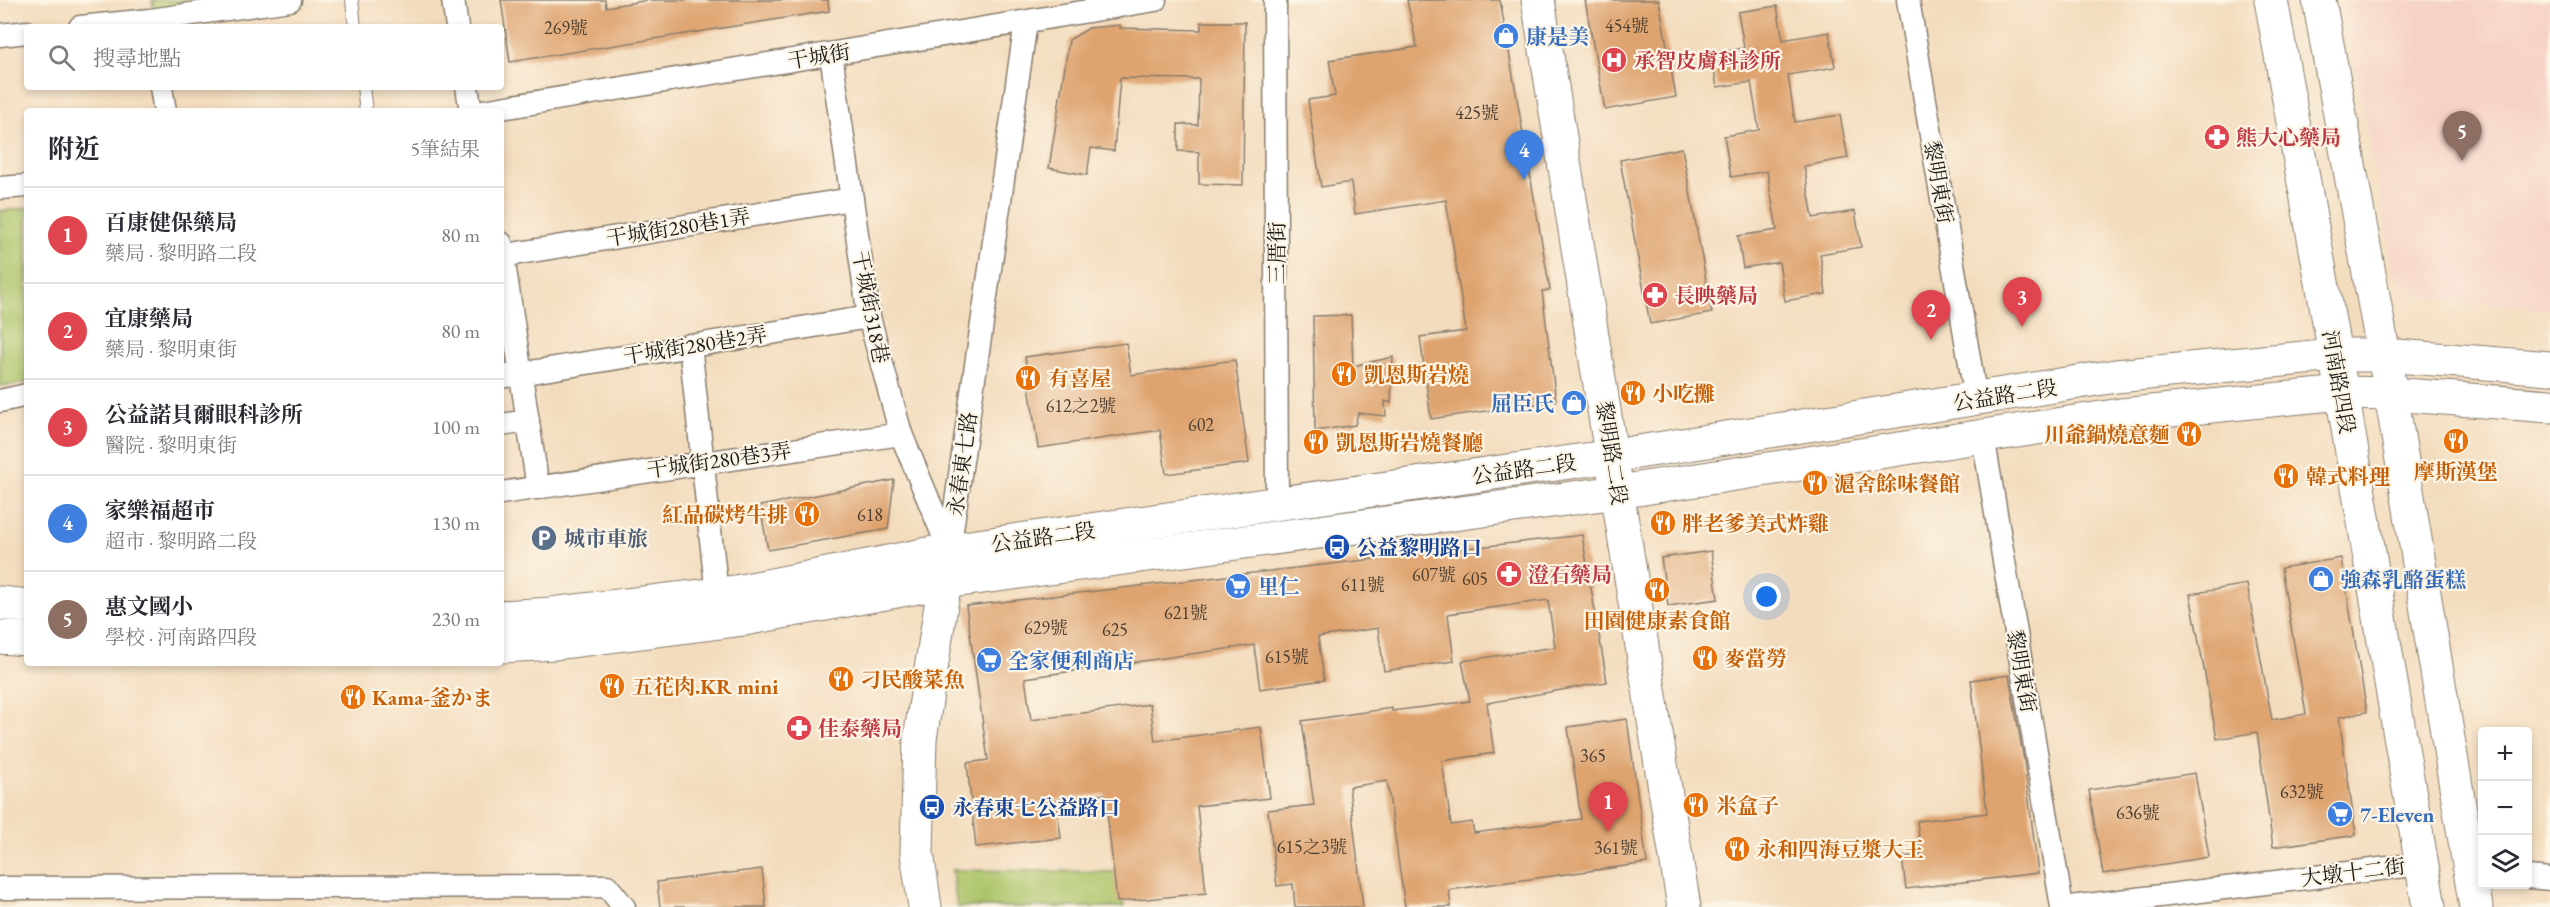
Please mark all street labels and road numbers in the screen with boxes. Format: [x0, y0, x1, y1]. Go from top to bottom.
street label: 干城街 [786, 38, 852, 74]
street label: 黎明東街 [1918, 138, 1960, 226]
street label: 干城街280巷1弄 [604, 202, 752, 252]
street label: 三厝街 [1263, 222, 1290, 285]
street label: 干城街318巷 [847, 248, 895, 366]
street label: 干城街280巷2弄 [621, 320, 769, 370]
street label: 河南路四段 [2317, 328, 2361, 436]
street label: 公益路二段 [1951, 373, 2059, 417]
street label: 黎明路二段 [1590, 399, 1634, 507]
street label: 永春東七路 [941, 410, 983, 518]
street label: 干城街280巷3弄 [645, 437, 793, 483]
street label: 公益路二段 [1470, 448, 1578, 490]
street label: 公益路二段 [989, 516, 1097, 558]
street label: 黎明東街 [2001, 627, 2043, 715]
street label: 大墩十二街 [2299, 852, 2407, 892]

